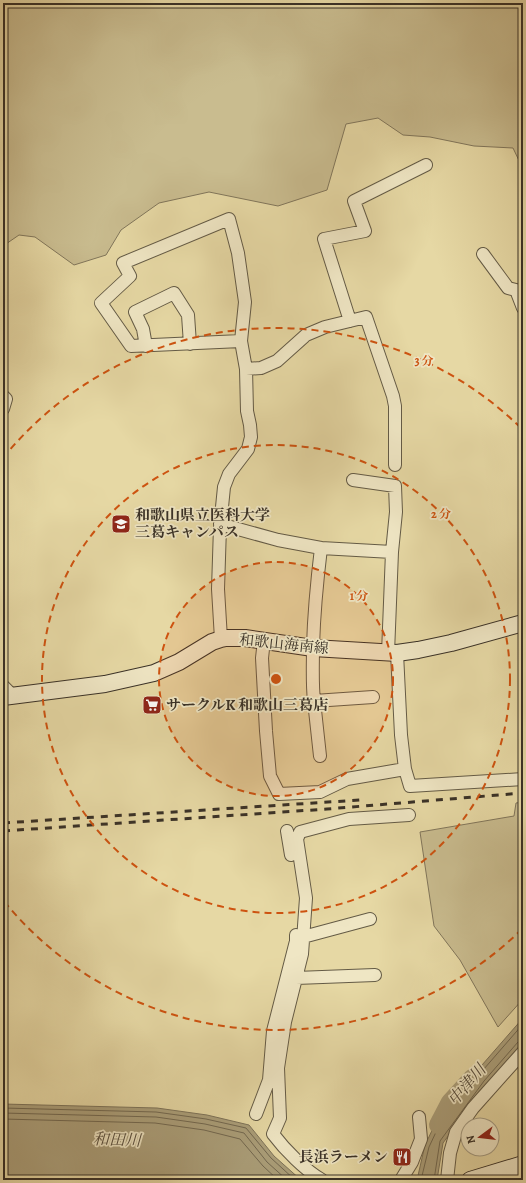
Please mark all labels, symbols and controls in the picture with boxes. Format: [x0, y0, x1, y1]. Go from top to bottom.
text: 3 分 [414, 353, 434, 369]
place label: 和歌山県立医科大学 三葛キャンパス [135, 505, 270, 542]
text: 2 分 [431, 506, 451, 522]
school or university icon: 和歌山県立医科大学 三葛キャンパス [110, 513, 132, 535]
text: 1 分 [350, 588, 368, 604]
street label: 和歌山海南線 [238, 629, 330, 659]
centre of rings [269, 672, 283, 686]
supermarket icon: サークルK 和歌山三葛店 [141, 694, 163, 716]
place label: サークルK 和歌山三葛店 [166, 695, 328, 715]
water label: 中津川 [443, 1058, 492, 1110]
north arrow [460, 1117, 500, 1157]
water label: 和田川 [93, 1128, 143, 1152]
text: N [463, 1134, 479, 1145]
restaurant icon: 長浜ラーメン [391, 1146, 413, 1168]
place label: 長浜ラーメン [299, 1147, 388, 1167]

